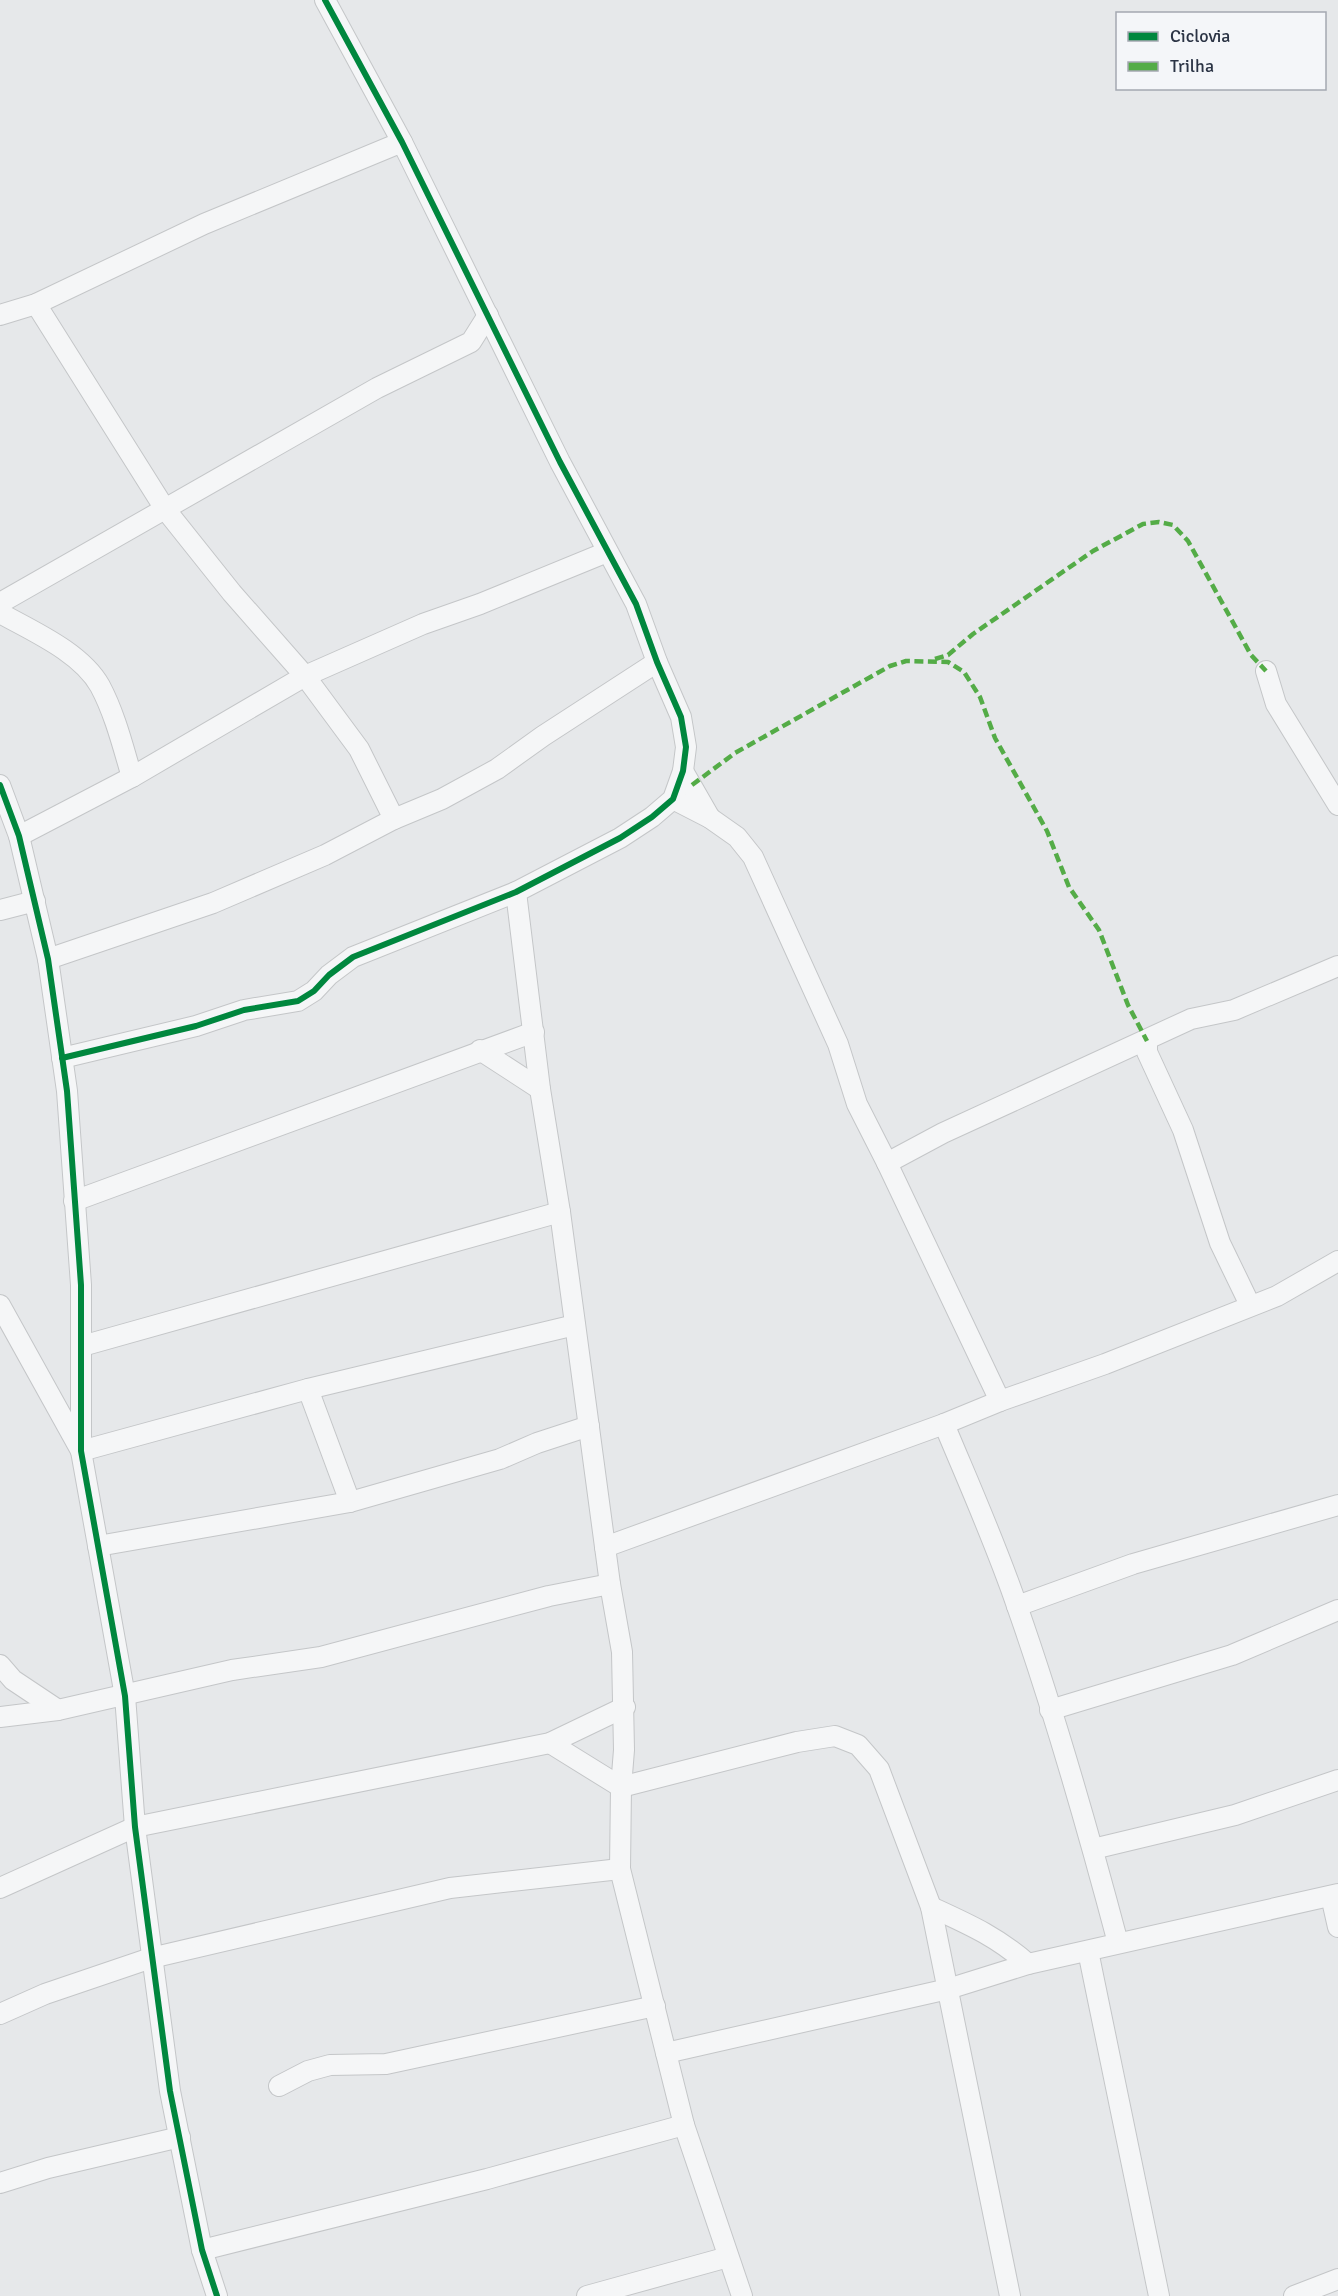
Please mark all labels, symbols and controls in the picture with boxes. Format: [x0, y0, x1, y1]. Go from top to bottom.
legend [1116, 12, 1326, 90]
text: Ciclovia [1170, 25, 1230, 47]
text: Trilha [1170, 55, 1214, 77]

